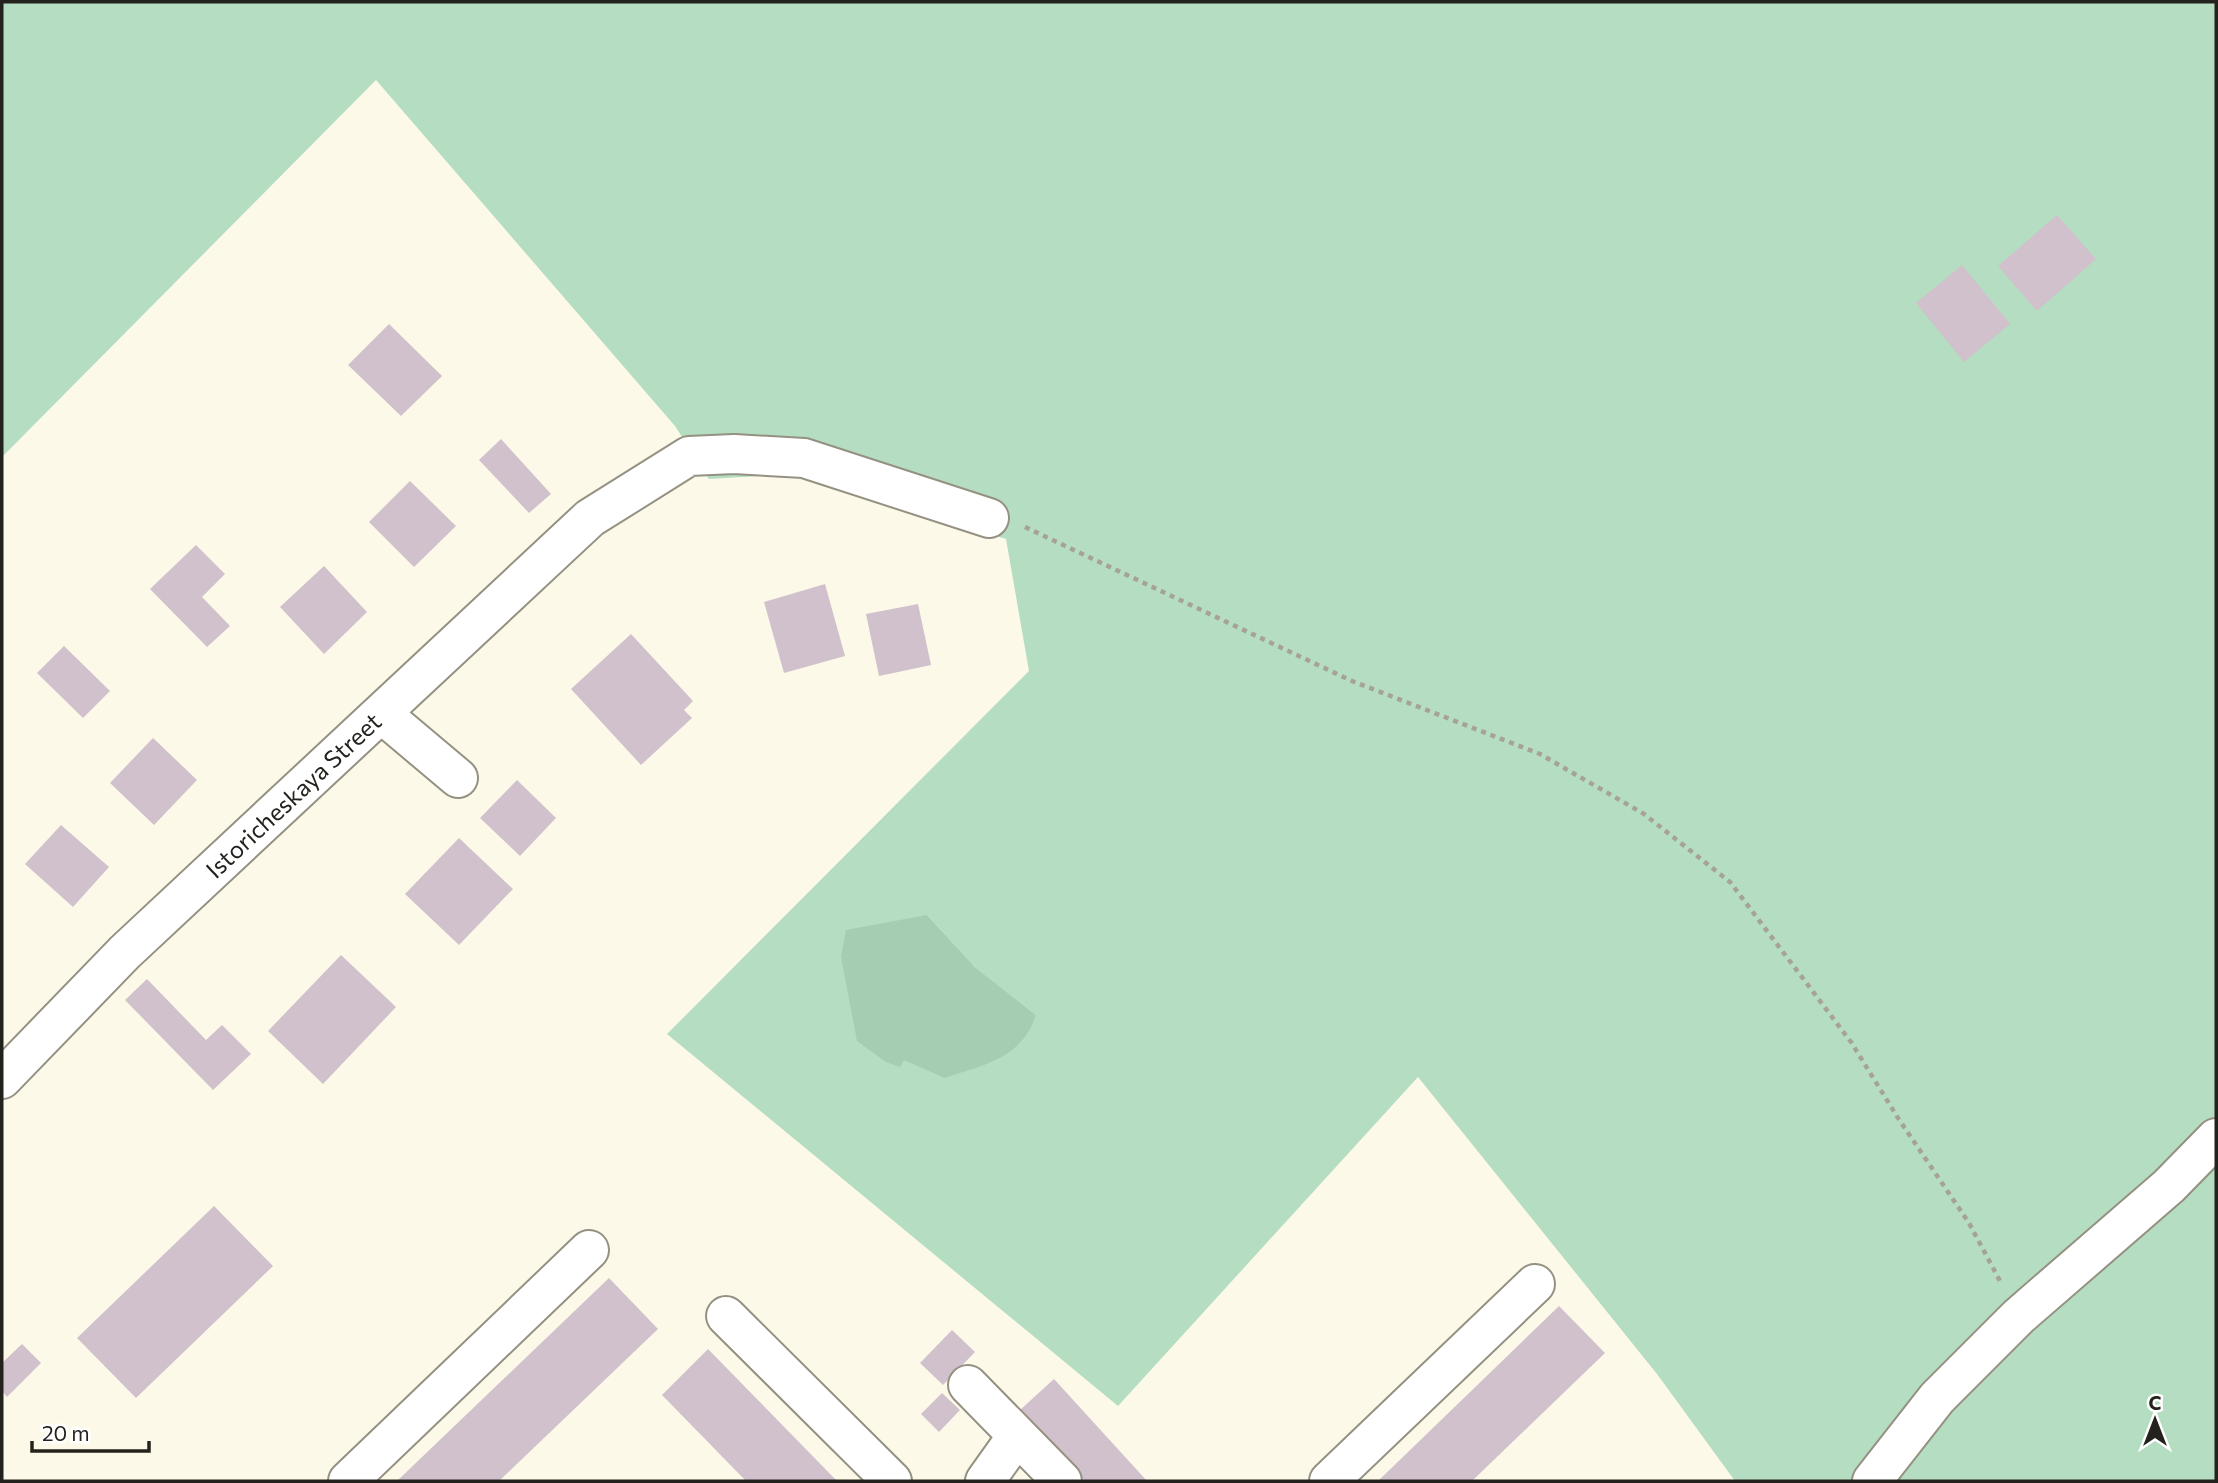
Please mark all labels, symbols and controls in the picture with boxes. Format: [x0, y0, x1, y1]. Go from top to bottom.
street label: Istoricheskaya Street [199, 706, 387, 884]
north arrow [2120, 1385, 2190, 1455]
text: С [2149, 1391, 2162, 1414]
scale bar [32, 1410, 149, 1454]
text: 20 m [42, 1420, 90, 1445]

